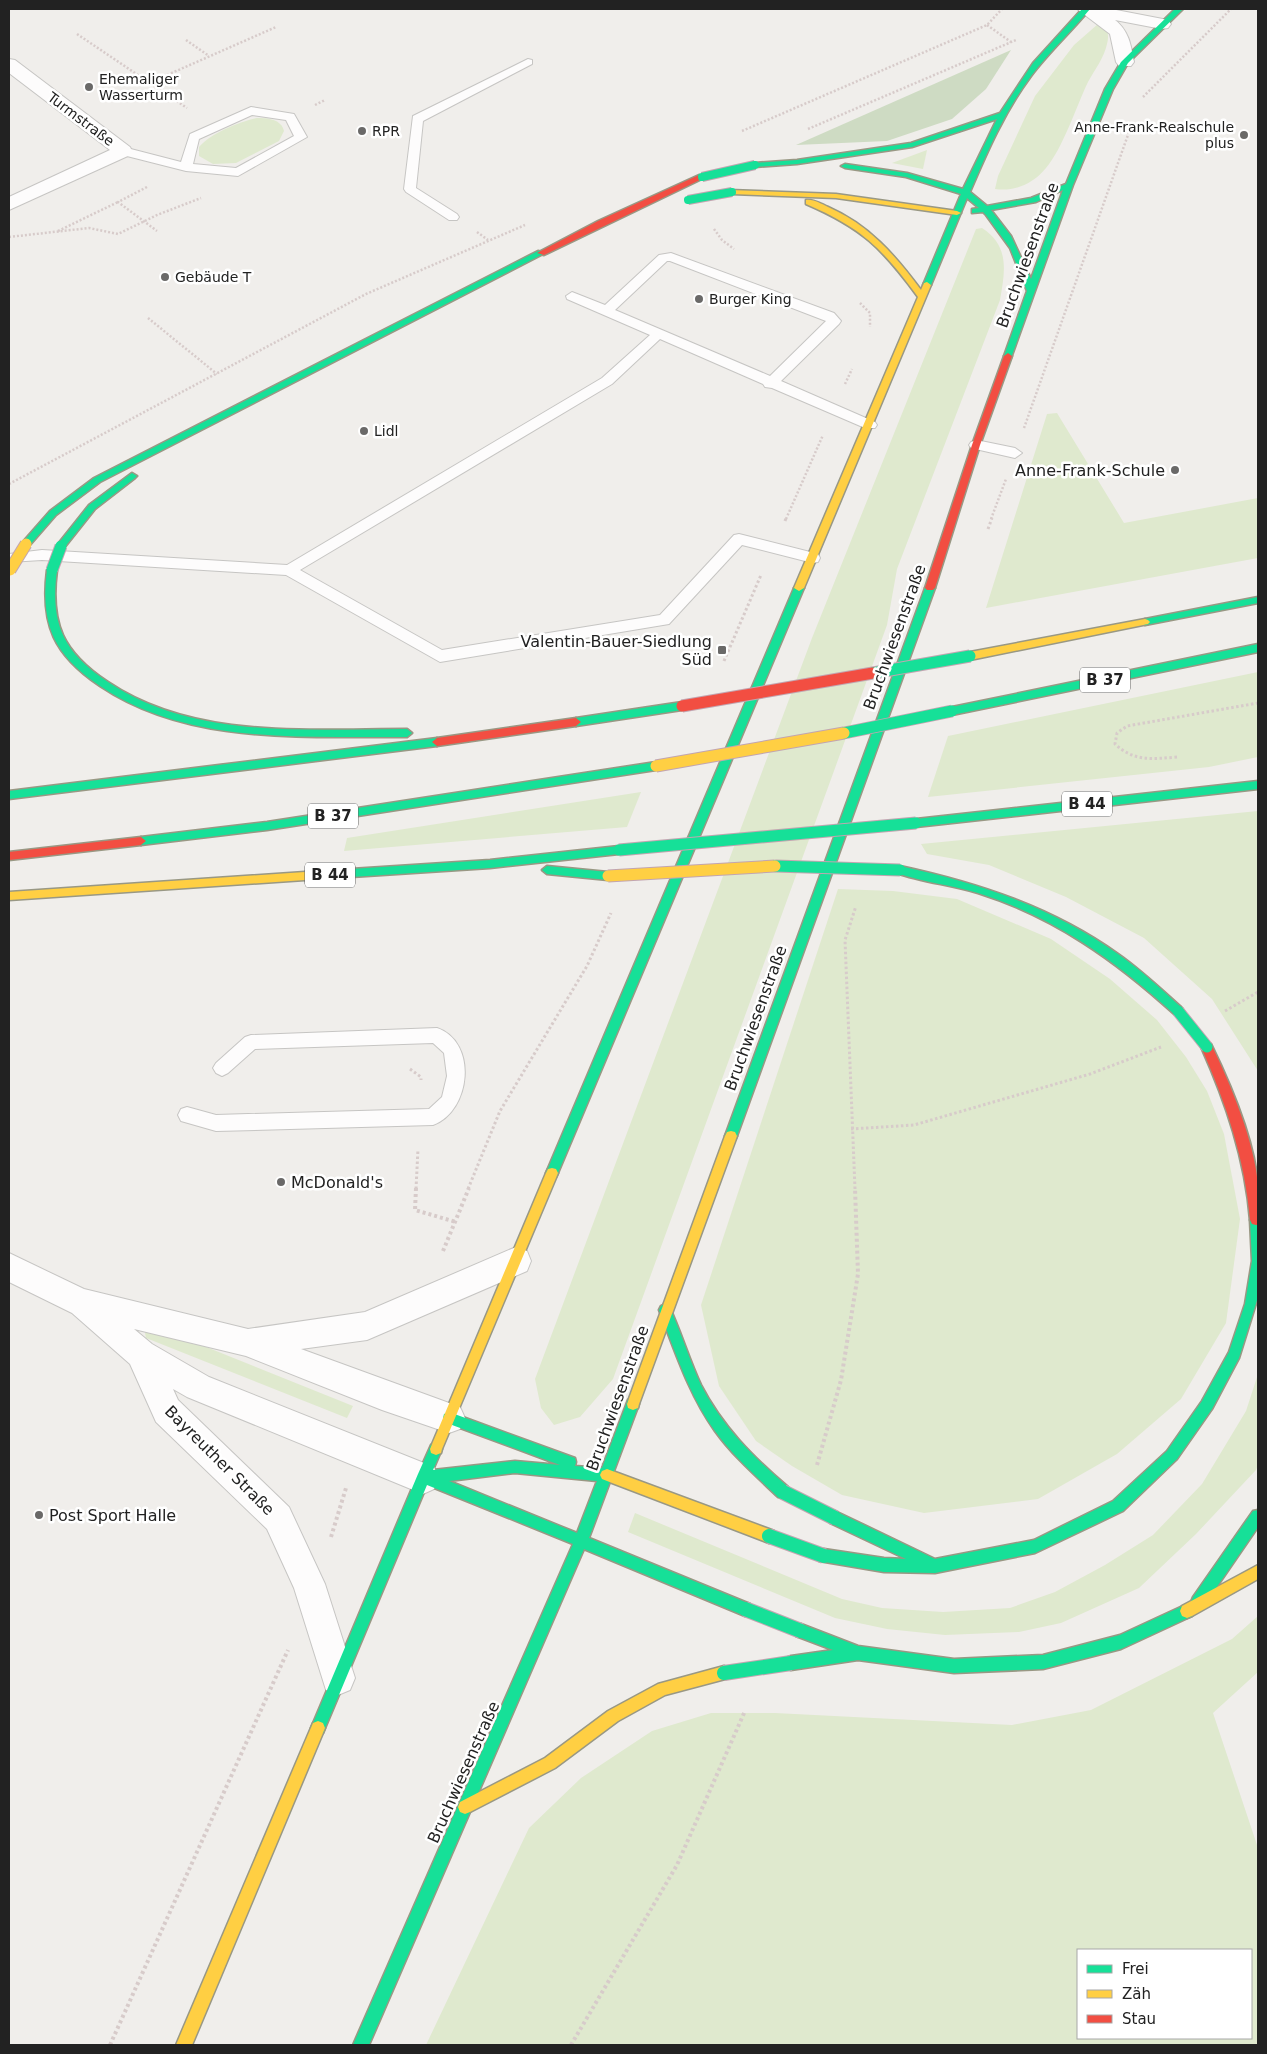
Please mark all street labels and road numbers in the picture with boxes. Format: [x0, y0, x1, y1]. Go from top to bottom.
street label: Turmstraße [44, 88, 117, 149]
street label: Bruchwiesenstraße [992, 180, 1063, 330]
street label: Bruchwiesenstraße [859, 562, 930, 712]
road number: B 37 [1080, 668, 1130, 692]
road number: B 44 [1062, 792, 1112, 816]
road number: B 37 [308, 804, 358, 828]
road number: B 44 [305, 862, 355, 888]
street label: Bruchwiesenstraße [720, 943, 791, 1093]
street label: Bruchwiesenstraße [582, 1323, 653, 1473]
street label: Bayreuther Straße [161, 1402, 278, 1519]
street label: Bruchwiesenstraße [424, 1698, 503, 1846]

